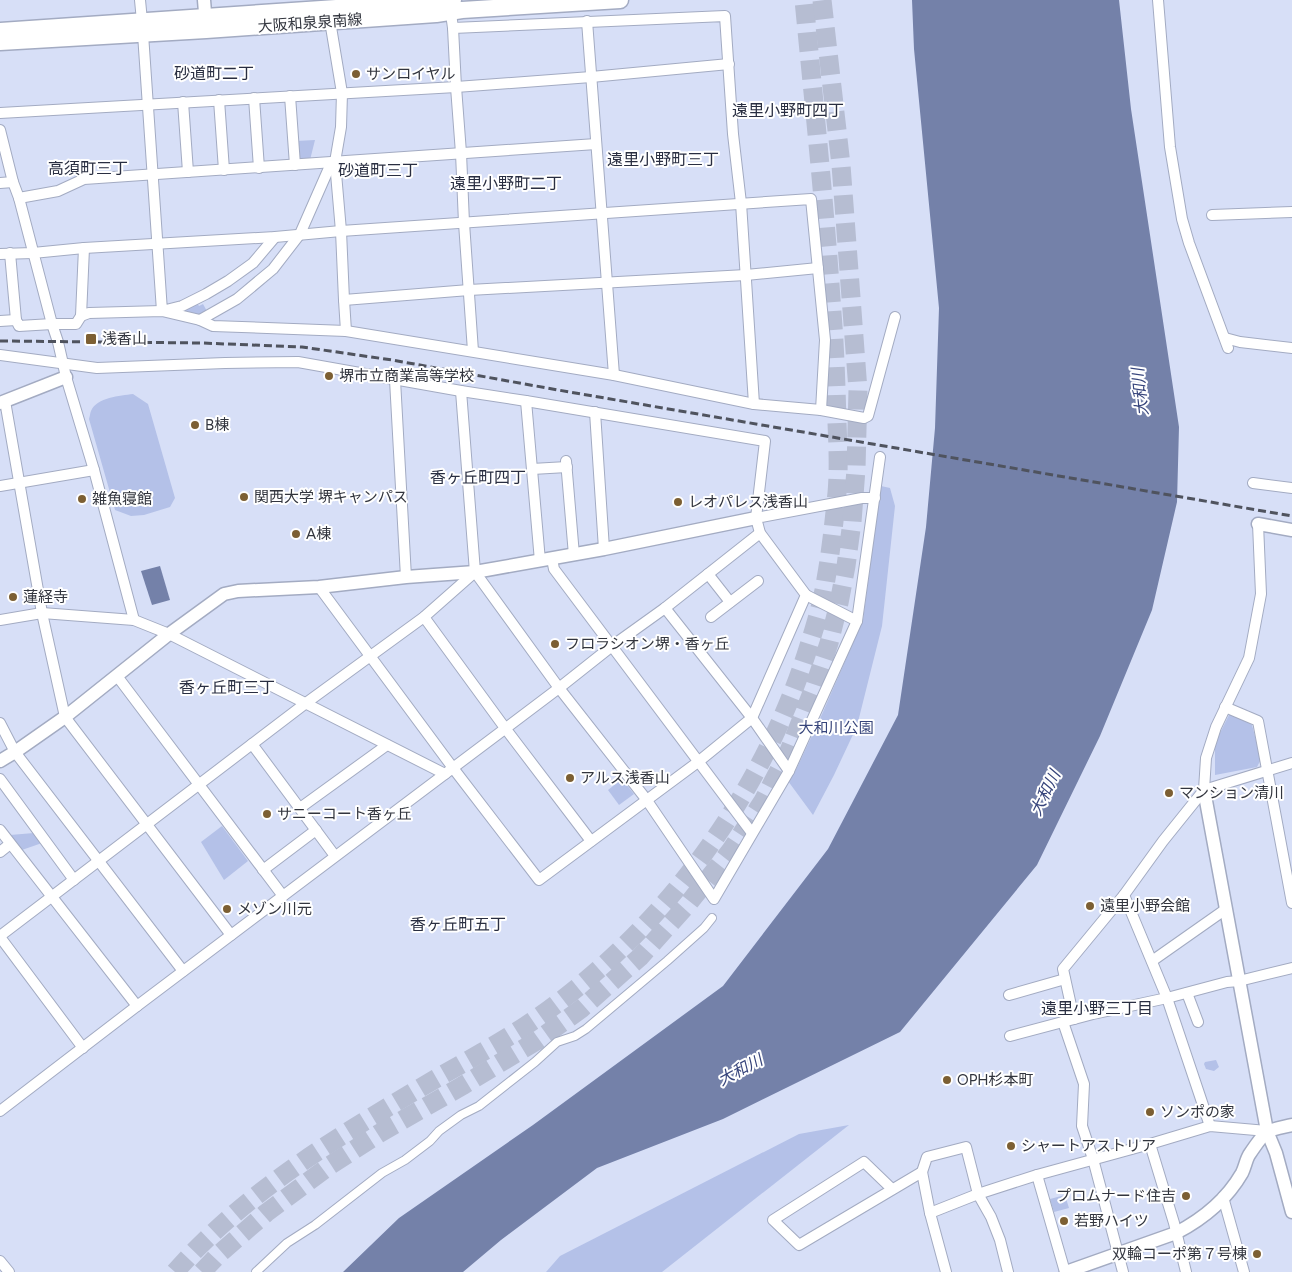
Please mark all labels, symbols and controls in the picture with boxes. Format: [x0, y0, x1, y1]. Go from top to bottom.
street label: 大阪和泉泉南線 [257, 10, 363, 36]
district label: 砂道町二丁 [174, 64, 254, 83]
place label: サンロイヤル [366, 65, 456, 83]
marker: サンロイヤル [350, 68, 362, 80]
district label: 遠里小野町四丁 [732, 101, 844, 120]
district label: 遠里小野町三丁 [607, 150, 719, 169]
district label: 高須町三丁 [48, 159, 128, 178]
district label: 砂道町三丁 [338, 161, 418, 180]
district label: 遠里小野町二丁 [450, 174, 562, 193]
place label: 浅香山 [102, 330, 147, 348]
marker: 浅香山 [84, 332, 98, 346]
water label: 大和川 [1128, 365, 1152, 417]
place label: 堺市立商業高等学校 [339, 367, 474, 385]
marker: 堺市立商業高等学校 [323, 370, 335, 382]
place label: B棟 [205, 416, 229, 434]
marker: B棟 [189, 419, 201, 431]
district label: 香ヶ丘町四丁 [430, 468, 526, 487]
place label: 関西大学 堺キャンパス [254, 488, 408, 506]
place label: 雑魚寝館 [92, 490, 152, 508]
marker: 関西大学 堺キャンパス [238, 491, 250, 503]
marker: 雑魚寝館 [76, 493, 88, 505]
place label: レオパレス浅香山 [688, 493, 808, 511]
marker: レオパレス浅香山 [672, 496, 684, 508]
place label: A棟 [306, 525, 331, 543]
marker: A棟 [290, 528, 302, 540]
place label: 蓮経寺 [23, 588, 68, 606]
marker: 蓮経寺 [7, 591, 19, 603]
place label: フロラシオン堺・香ヶ丘 [565, 635, 730, 653]
marker: フロラシオン堺・香ヶ丘 [549, 638, 561, 650]
district label: 香ヶ丘町三丁 [179, 678, 275, 697]
park label: 大和川公園 [798, 719, 874, 737]
water label: 大和川 [1026, 765, 1065, 819]
place label: アルス浅香山 [580, 769, 670, 787]
marker: アルス浅香山 [564, 772, 576, 784]
place label: マンション清川 [1179, 784, 1284, 802]
marker: マンション清川 [1163, 787, 1175, 799]
place label: サニーコート香ヶ丘 [277, 805, 412, 823]
marker: サニーコート香ヶ丘 [261, 808, 273, 820]
place label: 遠里小野会館 [1100, 897, 1190, 915]
place label: メゾン川元 [237, 900, 312, 918]
marker: 遠里小野会館 [1084, 900, 1096, 912]
marker: メゾン川元 [221, 903, 233, 915]
district label: 香ヶ丘町五丁 [410, 915, 506, 934]
district label: 遠里小野三丁目 [1041, 999, 1153, 1018]
water label: 大和川 [714, 1049, 767, 1090]
place label: OPH杉本町 [957, 1071, 1034, 1089]
marker: OPH杉本町 [941, 1074, 953, 1086]
place label: ソンポの家 [1160, 1103, 1235, 1121]
marker: ソンポの家 [1144, 1106, 1156, 1118]
place label: シャートアストリア [1021, 1137, 1156, 1155]
marker: シャートアストリア [1005, 1140, 1017, 1152]
place label: プロムナード住吉 [1056, 1187, 1176, 1205]
marker: プロムナード住吉 [1180, 1190, 1192, 1202]
place label: 若野ハイツ [1074, 1212, 1149, 1230]
marker: 若野ハイツ [1058, 1215, 1070, 1227]
place label: 双輪コーポ第７号棟 [1112, 1245, 1247, 1263]
marker: 双輪コーポ第７号棟 [1251, 1248, 1263, 1260]

